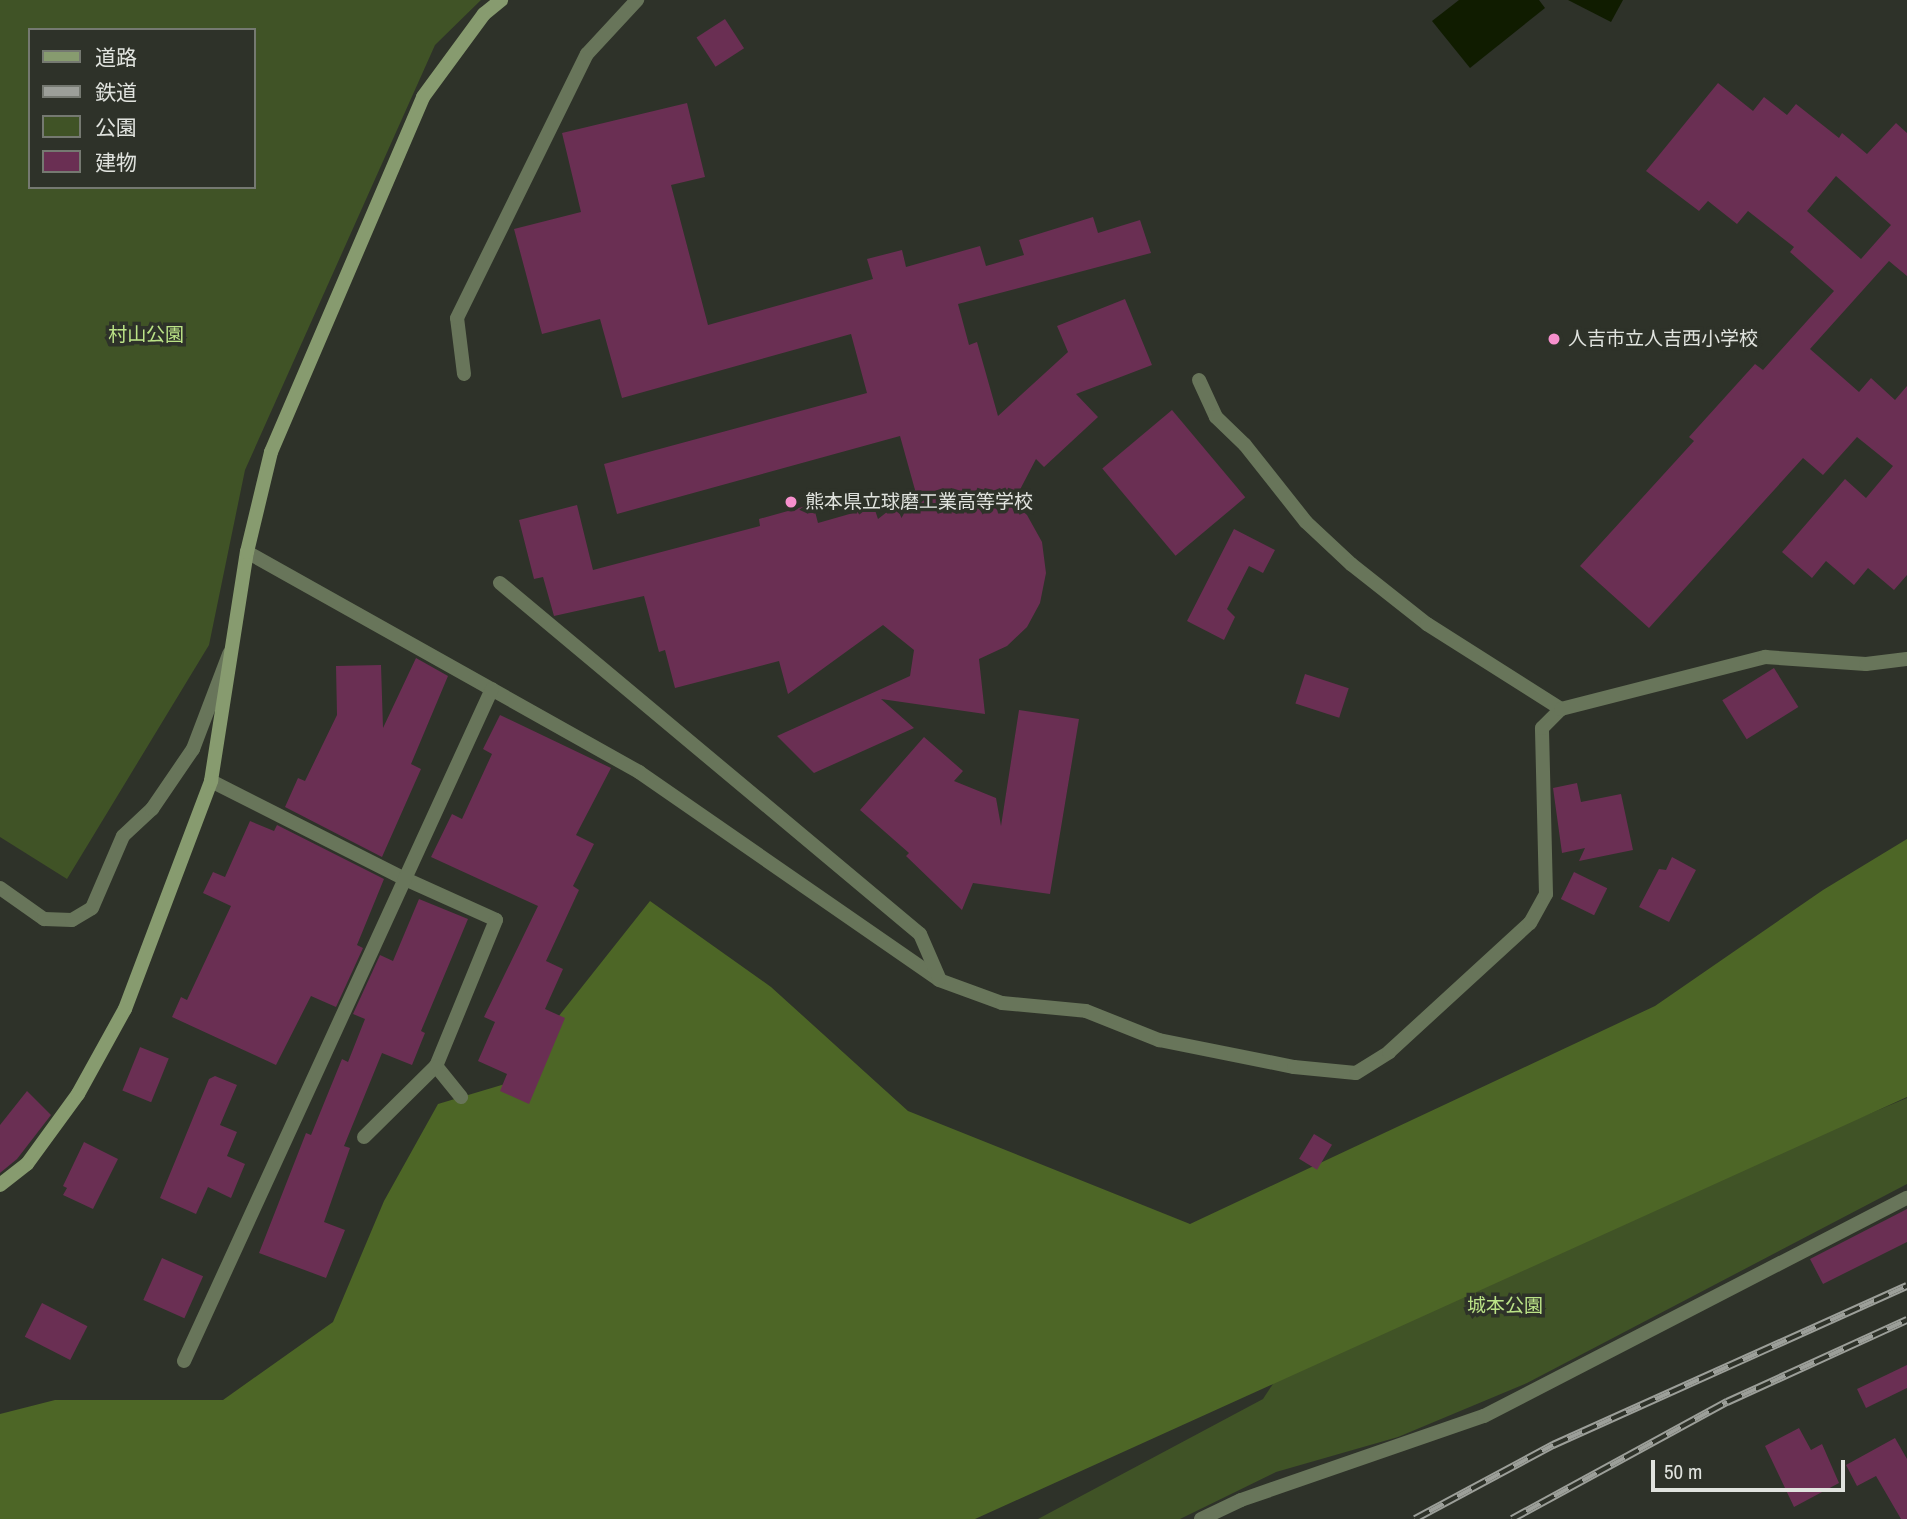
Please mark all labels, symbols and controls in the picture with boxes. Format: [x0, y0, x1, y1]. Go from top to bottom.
legend [28, 28, 256, 189]
text: 道路 [95, 43, 137, 72]
text: 鉄道 [95, 78, 137, 107]
text: 公園 [95, 113, 137, 142]
text: 建物 [95, 148, 137, 177]
park label: 村山公園 [108, 324, 184, 346]
place label: 人吉市立人吉西小学校 [1568, 328, 1758, 350]
marker: 人吉市立人吉西小学校 [1546, 331, 1562, 347]
place label: 熊本県立球磨工業高等学校 [805, 491, 1033, 513]
marker: 熊本県立球磨工業高等学校 [783, 494, 799, 510]
park label: 城本公園 [1467, 1295, 1543, 1317]
scale bar [1655, 1446, 1849, 1490]
text: 50 m [1664, 1457, 1702, 1486]

